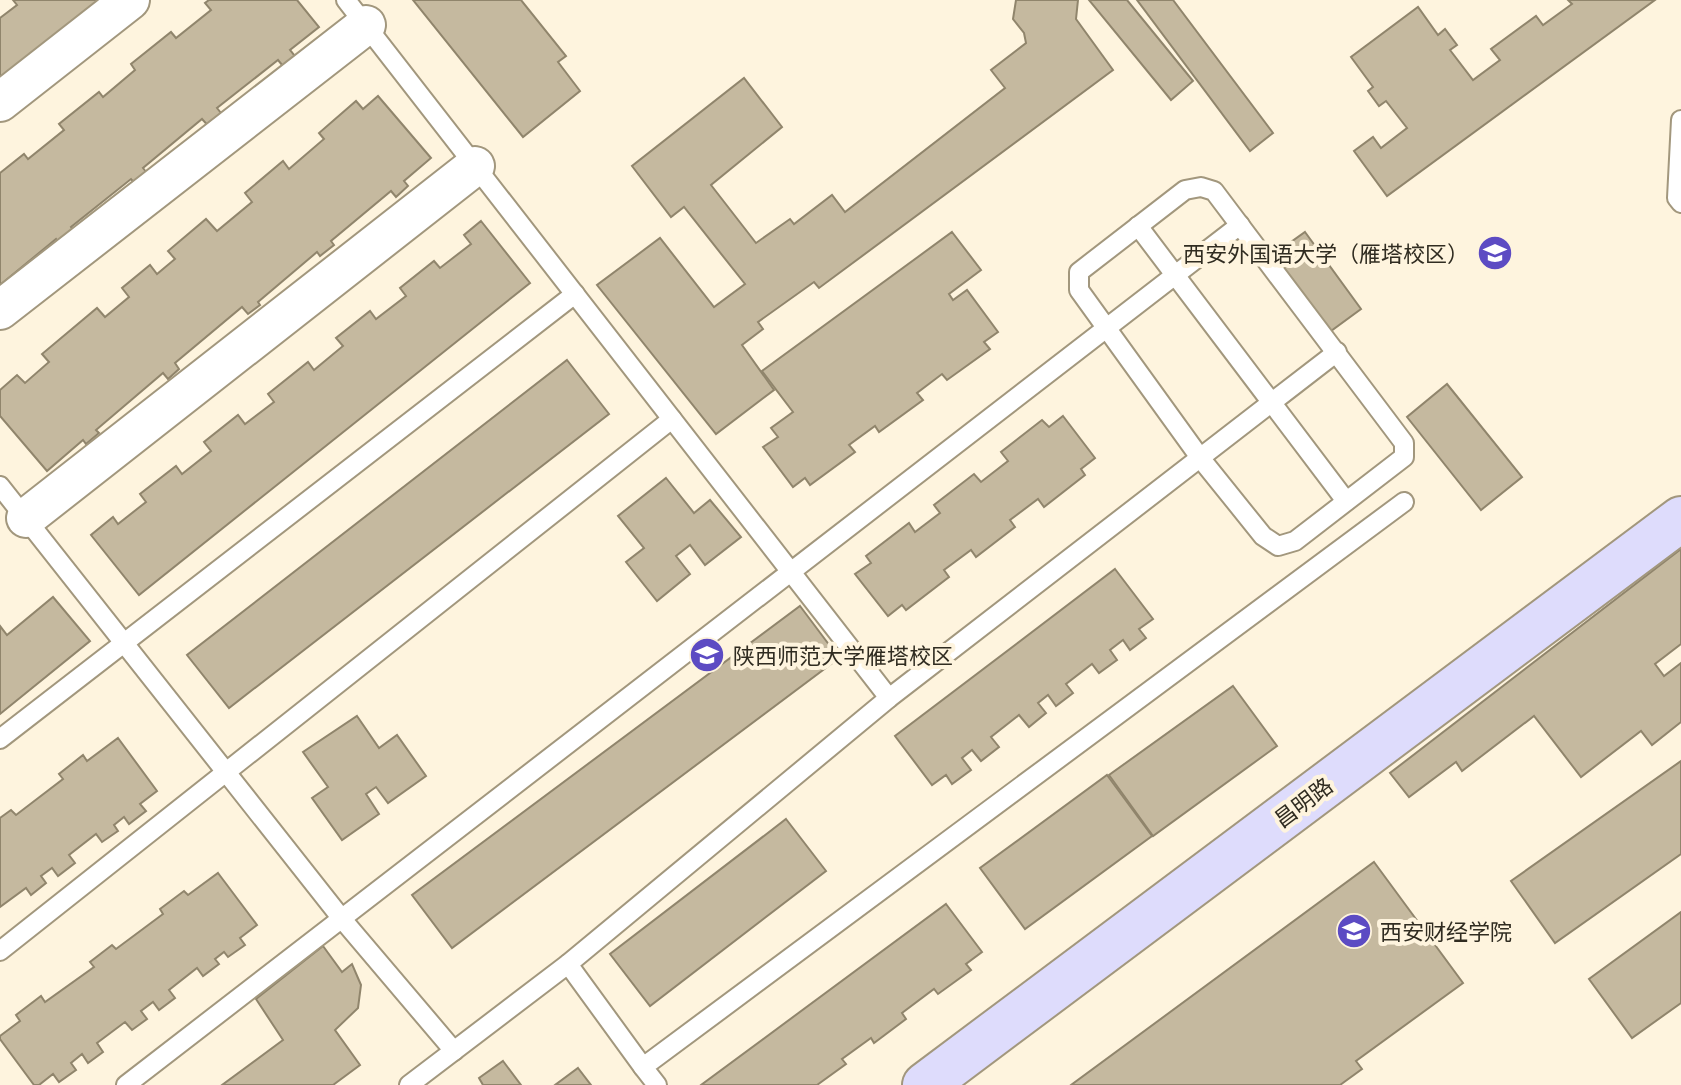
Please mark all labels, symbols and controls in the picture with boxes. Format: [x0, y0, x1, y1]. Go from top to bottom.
school or university icon: 西安外国语大学（雁塔校区） [1476, 234, 1514, 272]
place label: 西安外国语大学（雁塔校区） [1183, 240, 1469, 267]
school or university icon: 陕西师范大学雁塔校区 [688, 636, 726, 674]
place label: 陕西师范大学雁塔校区 [733, 642, 953, 669]
street label: 昌明路 [1269, 771, 1337, 833]
school or university icon: 西安财经学院 [1335, 912, 1373, 950]
place label: 西安财经学院 [1380, 918, 1512, 945]

